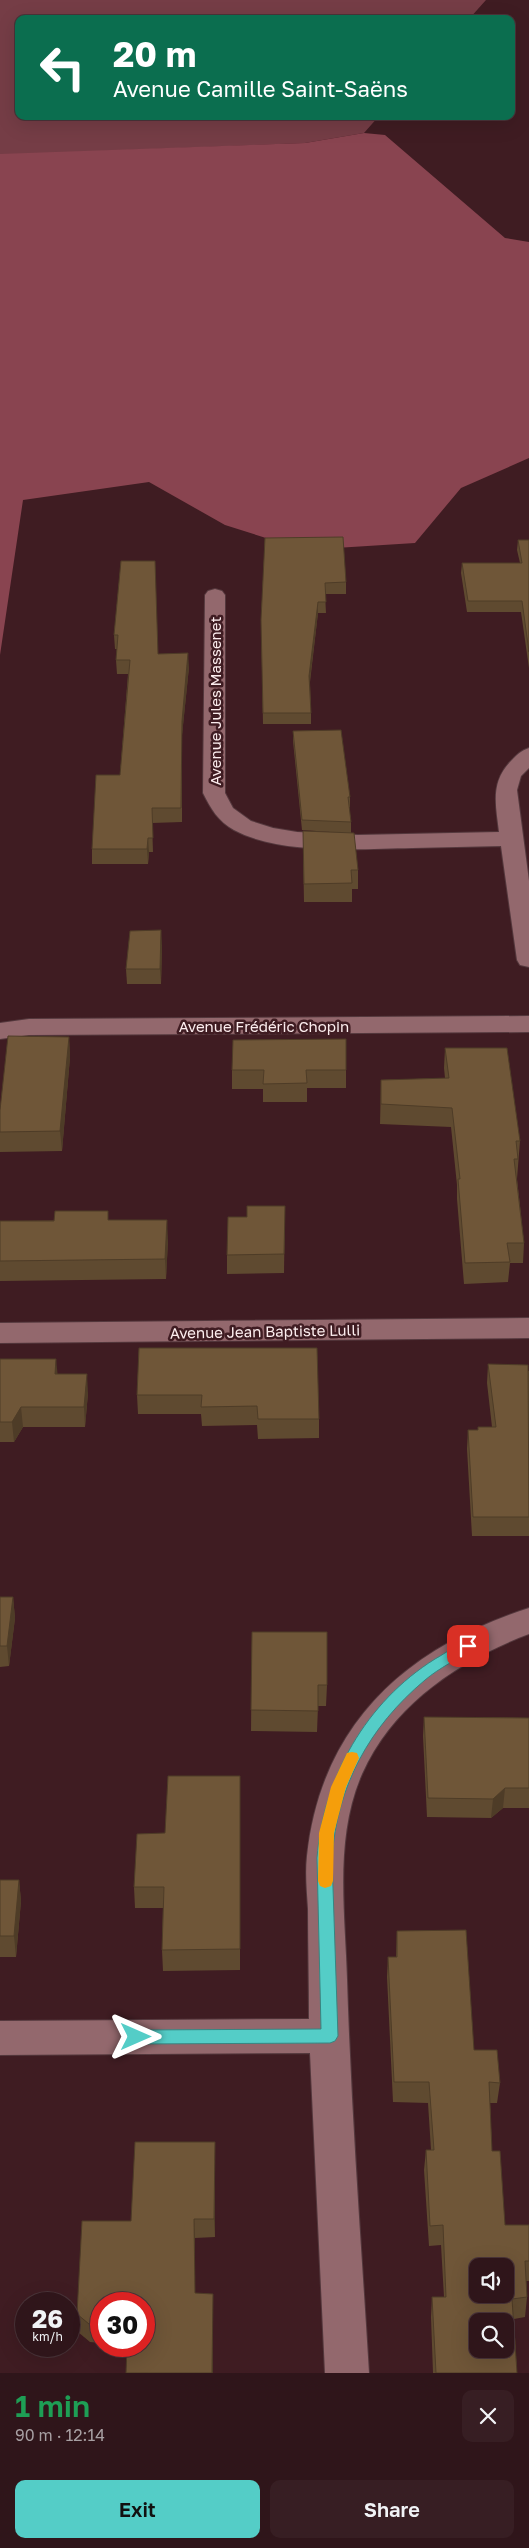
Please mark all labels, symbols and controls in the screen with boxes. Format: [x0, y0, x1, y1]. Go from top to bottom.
text: 20 m [113, 33, 196, 75]
icon: left [30, 35, 95, 100]
text: Avenue Camille Saint-Saëns [113, 75, 408, 102]
street label: Avenue Jules Massenet [206, 616, 224, 786]
street label: Avenue Frédéric Chopin [179, 1017, 349, 1035]
street label: Avenue Jean Baptiste Lulli [170, 1320, 360, 1342]
pin [447, 1625, 489, 1667]
icon: arrive [454, 1632, 482, 1660]
position arrow [109, 2010, 161, 2062]
map controls [469, 2258, 514, 2358]
button: sound [469, 2258, 514, 2303]
speed limit sign: 30 [90, 2292, 155, 2357]
text: 26 [32, 2303, 63, 2334]
button: search [469, 2313, 514, 2358]
text: km/h [32, 2329, 63, 2344]
text: 1 min [15, 2388, 90, 2424]
button: close [462, 2390, 514, 2442]
text: 90 m · 12:14 [15, 2425, 105, 2445]
button: Exit [15, 2480, 260, 2538]
button: Share [270, 2480, 514, 2538]

